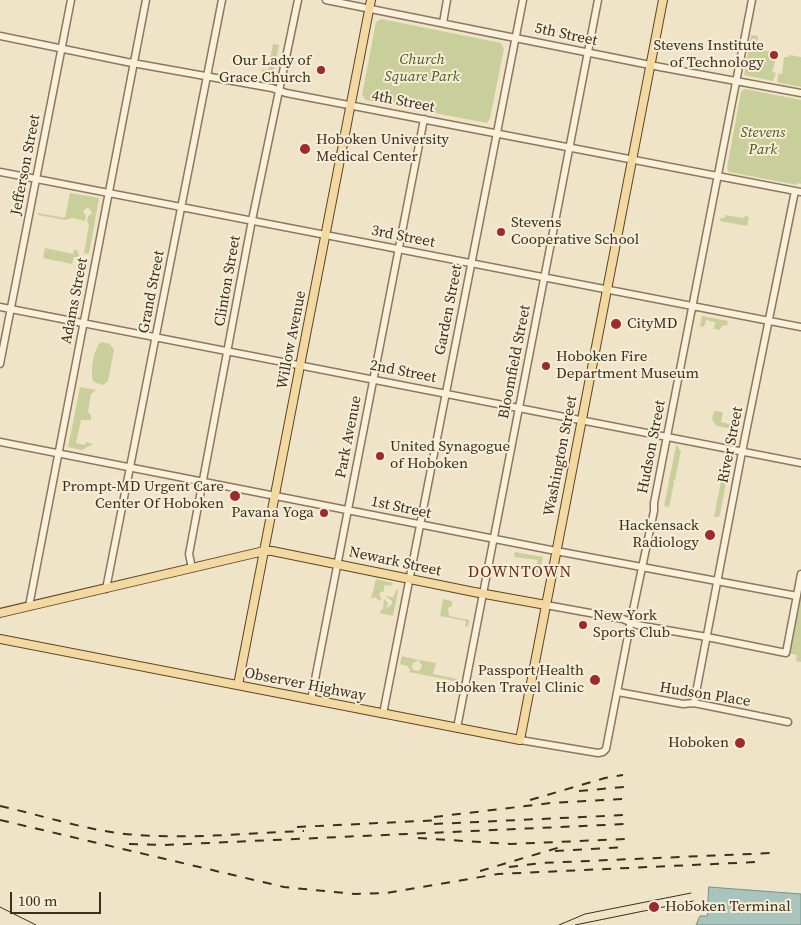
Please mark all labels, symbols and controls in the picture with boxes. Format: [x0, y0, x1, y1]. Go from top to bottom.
street label: 5th Street [533, 20, 599, 50]
place label: Stevens Institute of Technology [653, 37, 764, 72]
marker: Stevens Institute of Technology [768, 49, 780, 61]
park label: Church Square Park [384, 51, 460, 86]
place label: Our Lady of Grace Church [219, 52, 311, 87]
marker: Our Lady of Grace Church [315, 64, 327, 76]
street label: 4th Street [370, 87, 436, 117]
street label: Jefferson Street [7, 113, 45, 217]
park label: Stevens Park [741, 124, 785, 159]
place label: Hoboken University Medical Center [316, 131, 449, 166]
marker: Hoboken University Medical Center [298, 142, 312, 156]
place label: Stevens Cooperative School [511, 214, 639, 249]
street label: 3rd Street [370, 222, 436, 252]
marker: Stevens Cooperative School [495, 226, 507, 238]
street label: Clinton Street [211, 234, 245, 328]
street label: Grand Street [135, 249, 169, 335]
street label: Adams Street [58, 256, 92, 346]
street label: Garden Street [431, 263, 467, 357]
street label: Willow Avenue [274, 289, 310, 391]
street label: Bloomfield Street [495, 304, 535, 420]
place label: CityMD [627, 315, 677, 333]
marker: CityMD [609, 317, 623, 331]
place label: Hoboken Fire Department Museum [556, 348, 699, 383]
street label: 2nd Street [368, 357, 438, 387]
marker: Hoboken Fire Department Museum [540, 360, 552, 372]
street label: Park Avenue [332, 394, 366, 480]
street label: Washington Street [541, 394, 581, 518]
street label: Hudson Street [634, 399, 670, 495]
street label: River Street [715, 405, 747, 485]
place label: United Synagogue of Hoboken [390, 438, 510, 473]
marker: United Synagogue of Hoboken [374, 450, 386, 462]
place label: Prompt-MD Urgent Care Center Of Hoboken [62, 478, 224, 513]
marker: Prompt-MD Urgent Care Center Of Hoboken [228, 489, 242, 503]
street label: 1st Street [369, 493, 433, 523]
place label: Pavana Yoga [231, 504, 314, 522]
marker: Pavana Yoga [318, 507, 330, 519]
place label: Hackensack Radiology [619, 517, 699, 552]
marker: Hackensack Radiology [703, 528, 717, 542]
street label: Newark Street [347, 543, 443, 581]
district label: DOWNTOWN [467, 563, 573, 583]
place label: New York Sports Club [593, 607, 670, 642]
marker: New York Sports Club [577, 619, 589, 631]
place label: Passport Health Hoboken Travel Clinic [435, 662, 584, 697]
street label: Observer Highway [243, 664, 367, 706]
marker: Passport Health Hoboken Travel Clinic [588, 673, 602, 687]
street label: Hudson Place [658, 679, 752, 711]
place label: Hoboken [668, 734, 729, 752]
marker: Hoboken [733, 736, 747, 750]
scale bar [12, 882, 104, 914]
text: 100 m [18, 890, 58, 911]
place label: Hoboken Terminal [665, 898, 791, 916]
marker: Hoboken Terminal [647, 900, 661, 914]

